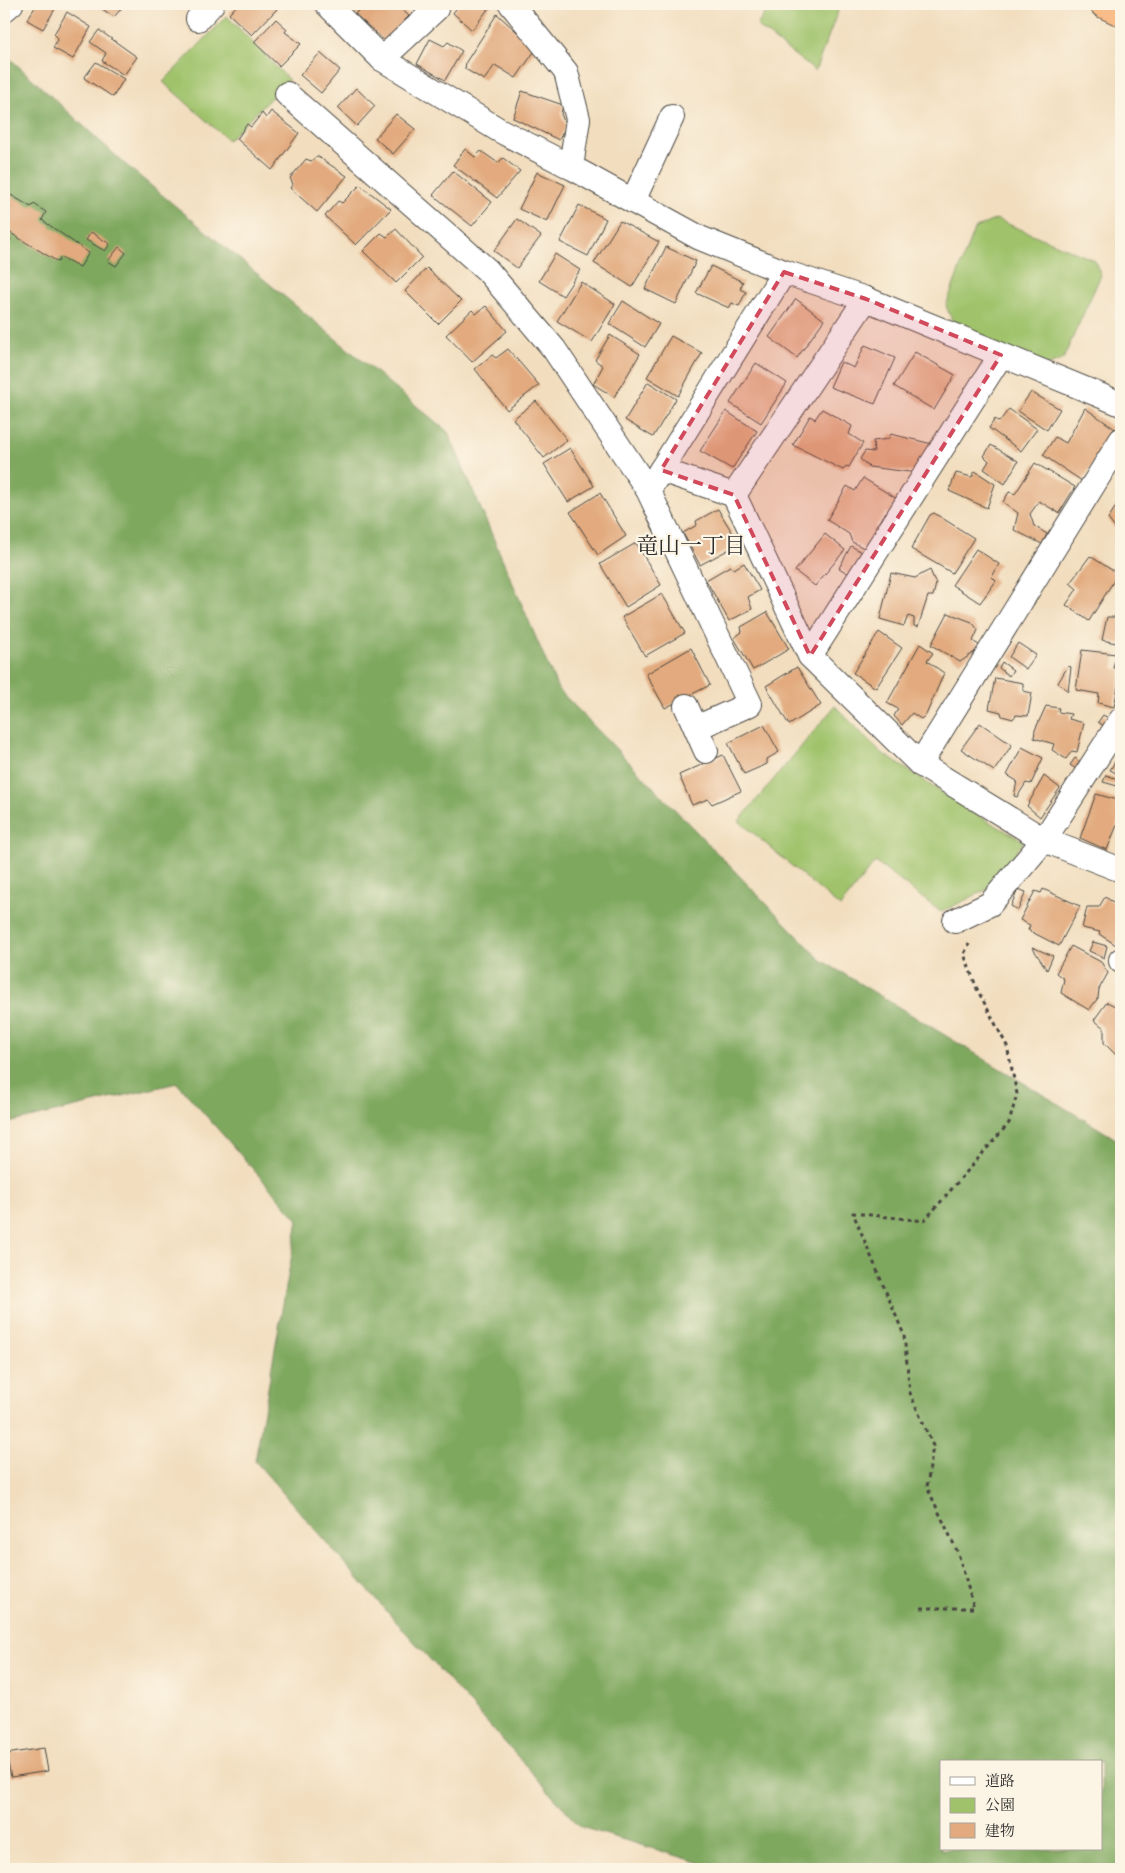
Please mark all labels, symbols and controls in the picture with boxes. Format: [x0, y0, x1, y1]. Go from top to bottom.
district label: 竜山一丁目 [636, 532, 746, 560]
legend [940, 1760, 1102, 1850]
text: 道路 [985, 1772, 1015, 1791]
text: 公園 [985, 1796, 1015, 1815]
text: 建物 [985, 1822, 1015, 1841]

